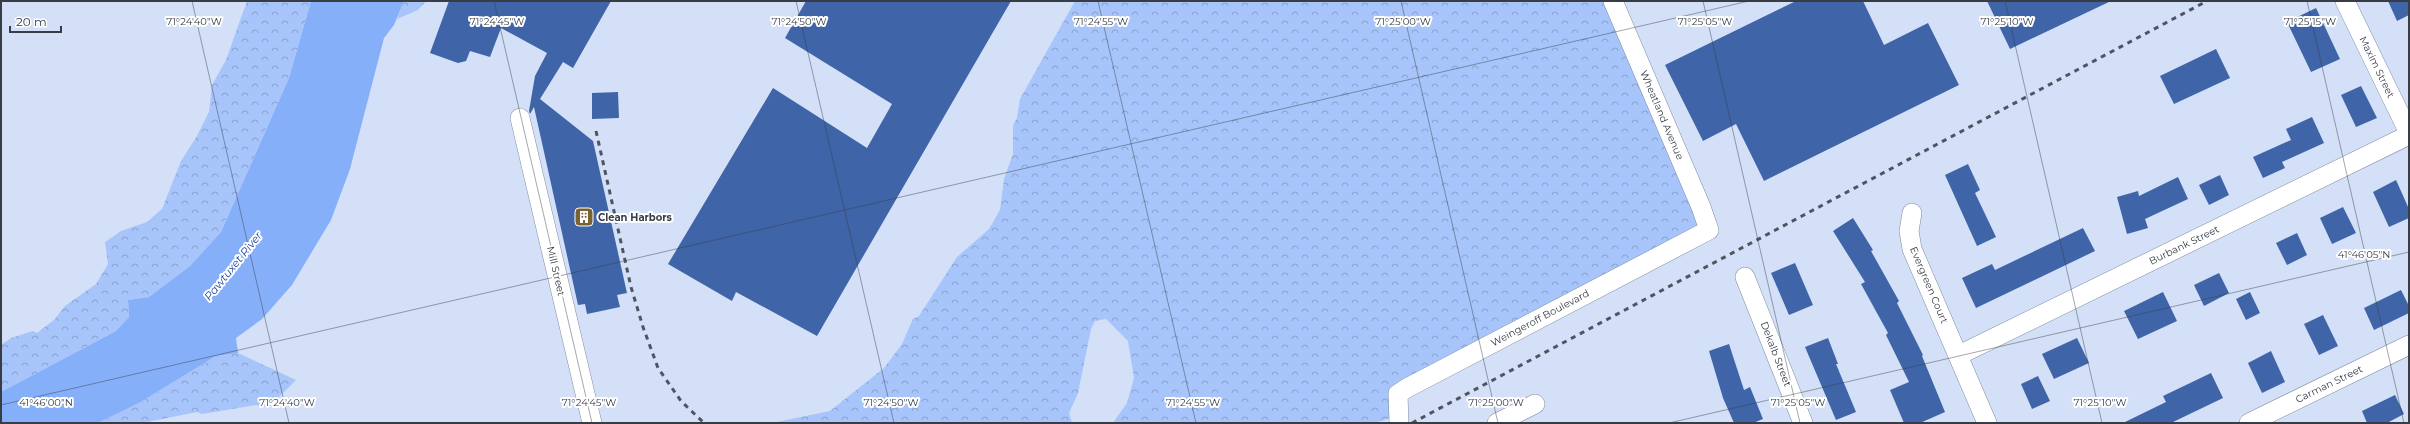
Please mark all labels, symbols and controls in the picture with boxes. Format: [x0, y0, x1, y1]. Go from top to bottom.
scale bar [10, 8, 61, 34]
text: 20 m [16, 14, 47, 29]
text: 71°24'40"W [166, 15, 222, 28]
text: 71°24'45"W [470, 15, 524, 28]
text: 71°24'50"W [771, 15, 827, 28]
text: 71°24'55"W [1074, 15, 1128, 28]
text: 71°25'00"W [1375, 15, 1431, 28]
text: 71°25'05"W [1678, 15, 1732, 28]
text: 71°25'10"W [1980, 15, 2034, 28]
text: 71°25'15"W [2284, 15, 2336, 28]
street label: Maxim Street [2356, 34, 2398, 100]
street label: Wheatland Avenue [1637, 68, 1687, 162]
building icon: Clean Harbors [573, 206, 595, 228]
place label: Clean Harbors [598, 211, 673, 224]
street label: Burbank Street [2147, 222, 2221, 268]
water label: Pawtuxet River [201, 228, 265, 303]
street label: Mill Street [544, 245, 568, 297]
street label: Evergreen Court [1907, 245, 1951, 325]
text: 41°46'05"N [2338, 248, 2390, 261]
street label: Weingeroff Boulevard [1489, 287, 1591, 349]
street label: Dekalb Street [1758, 320, 1794, 388]
street label: Carman Street [2293, 362, 2365, 406]
text: 41°46'00"N [19, 396, 73, 409]
text: 71°24'40"W [259, 396, 315, 409]
text: 71°24'45"W [562, 396, 616, 409]
text: 71°24'50"W [863, 396, 919, 409]
text: 71°24'55"W [1166, 396, 1220, 409]
text: 71°25'00"W [1468, 396, 1524, 409]
text: 71°25'05"W [1771, 396, 1825, 409]
text: 71°25'10"W [2073, 396, 2127, 409]

